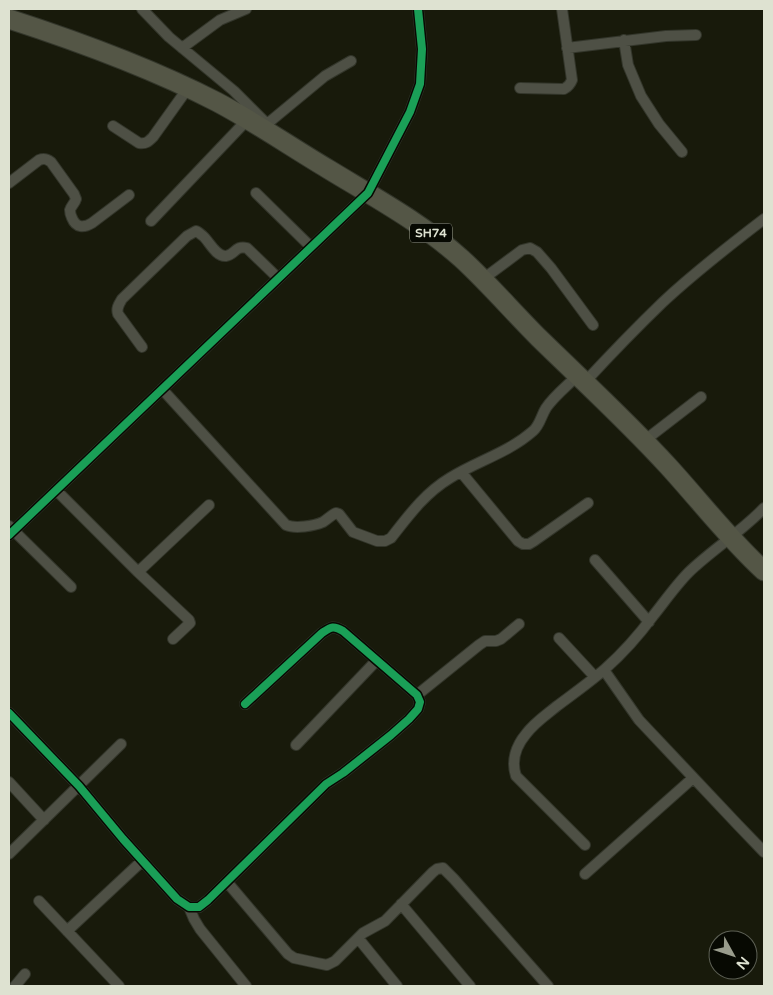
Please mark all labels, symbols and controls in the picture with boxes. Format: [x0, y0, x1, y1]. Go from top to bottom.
road number: SH74 [410, 224, 452, 242]
north arrow [708, 930, 758, 980]
text: N [732, 953, 753, 973]

